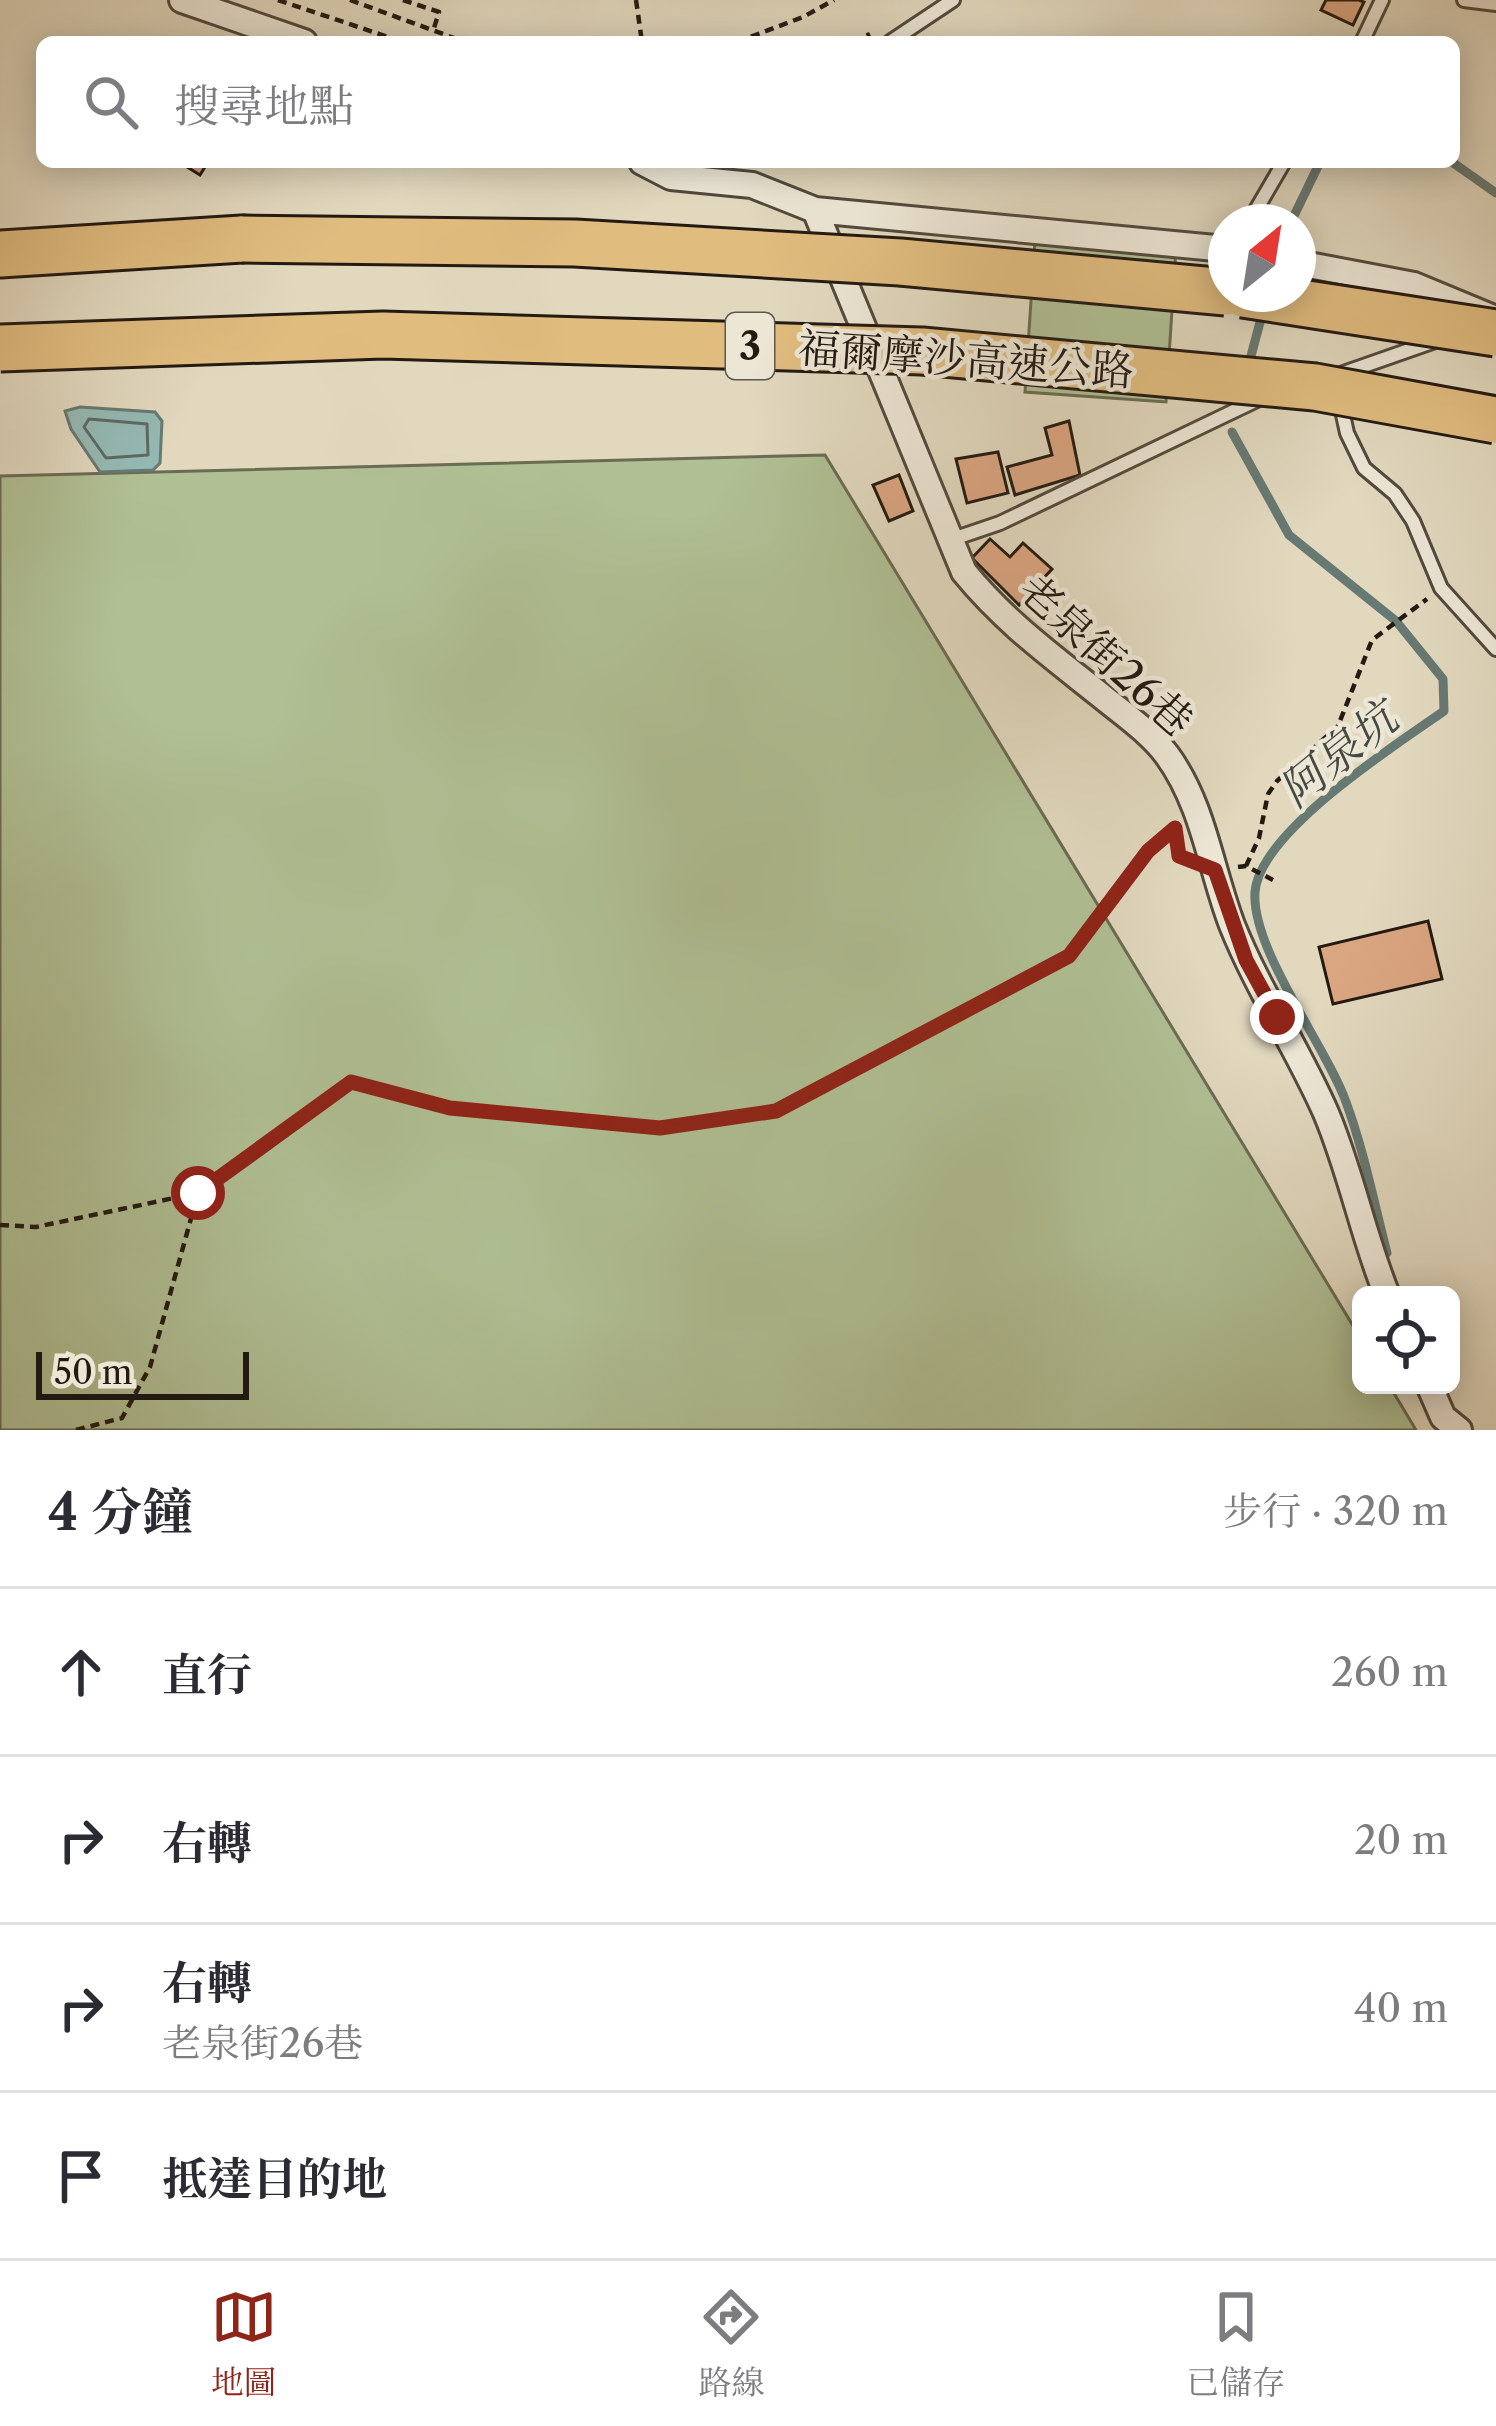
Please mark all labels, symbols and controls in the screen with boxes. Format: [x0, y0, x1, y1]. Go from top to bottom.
search box [36, 36, 1460, 168]
icon: search [78, 69, 144, 135]
text: 搜尋地點 [174, 78, 354, 134]
north arrow [1208, 204, 1316, 312]
road number: 3 [726, 313, 774, 379]
street label: 福爾摩沙高速公路 [797, 321, 1135, 397]
street label: 老泉街26巷 [1008, 563, 1204, 747]
water label: 阿泉坑 [1268, 686, 1413, 818]
route end [1250, 990, 1304, 1044]
route start [171, 1166, 225, 1220]
map controls [1352, 1286, 1460, 1394]
button: locate [1352, 1286, 1460, 1394]
scale bar [36, 1346, 249, 1399]
text: 50 m [54, 1352, 132, 1393]
text: 4 分鐘 [48, 1481, 193, 1543]
text: 步行 · 320 m [1223, 1487, 1448, 1535]
icon: ahead [48, 1639, 114, 1705]
text: 直行 [162, 1647, 252, 1703]
text: 260 m [1331, 1648, 1448, 1696]
icon: right [48, 1807, 114, 1873]
text: 右轉 [162, 1815, 252, 1871]
text: 20 m [1354, 1816, 1448, 1864]
text: 右轉 [162, 1955, 252, 2011]
icon: right [48, 1975, 114, 2041]
text: 40 m [1354, 1984, 1448, 2032]
text: 老泉街26巷 [162, 2019, 363, 2067]
icon: arrive [48, 2143, 114, 2209]
text: 抵達目的地 [162, 2151, 387, 2207]
tab: 地圖 [211, 2284, 277, 2403]
tab: 路線 [698, 2284, 764, 2403]
tab: 已儲存 [1186, 2284, 1285, 2403]

